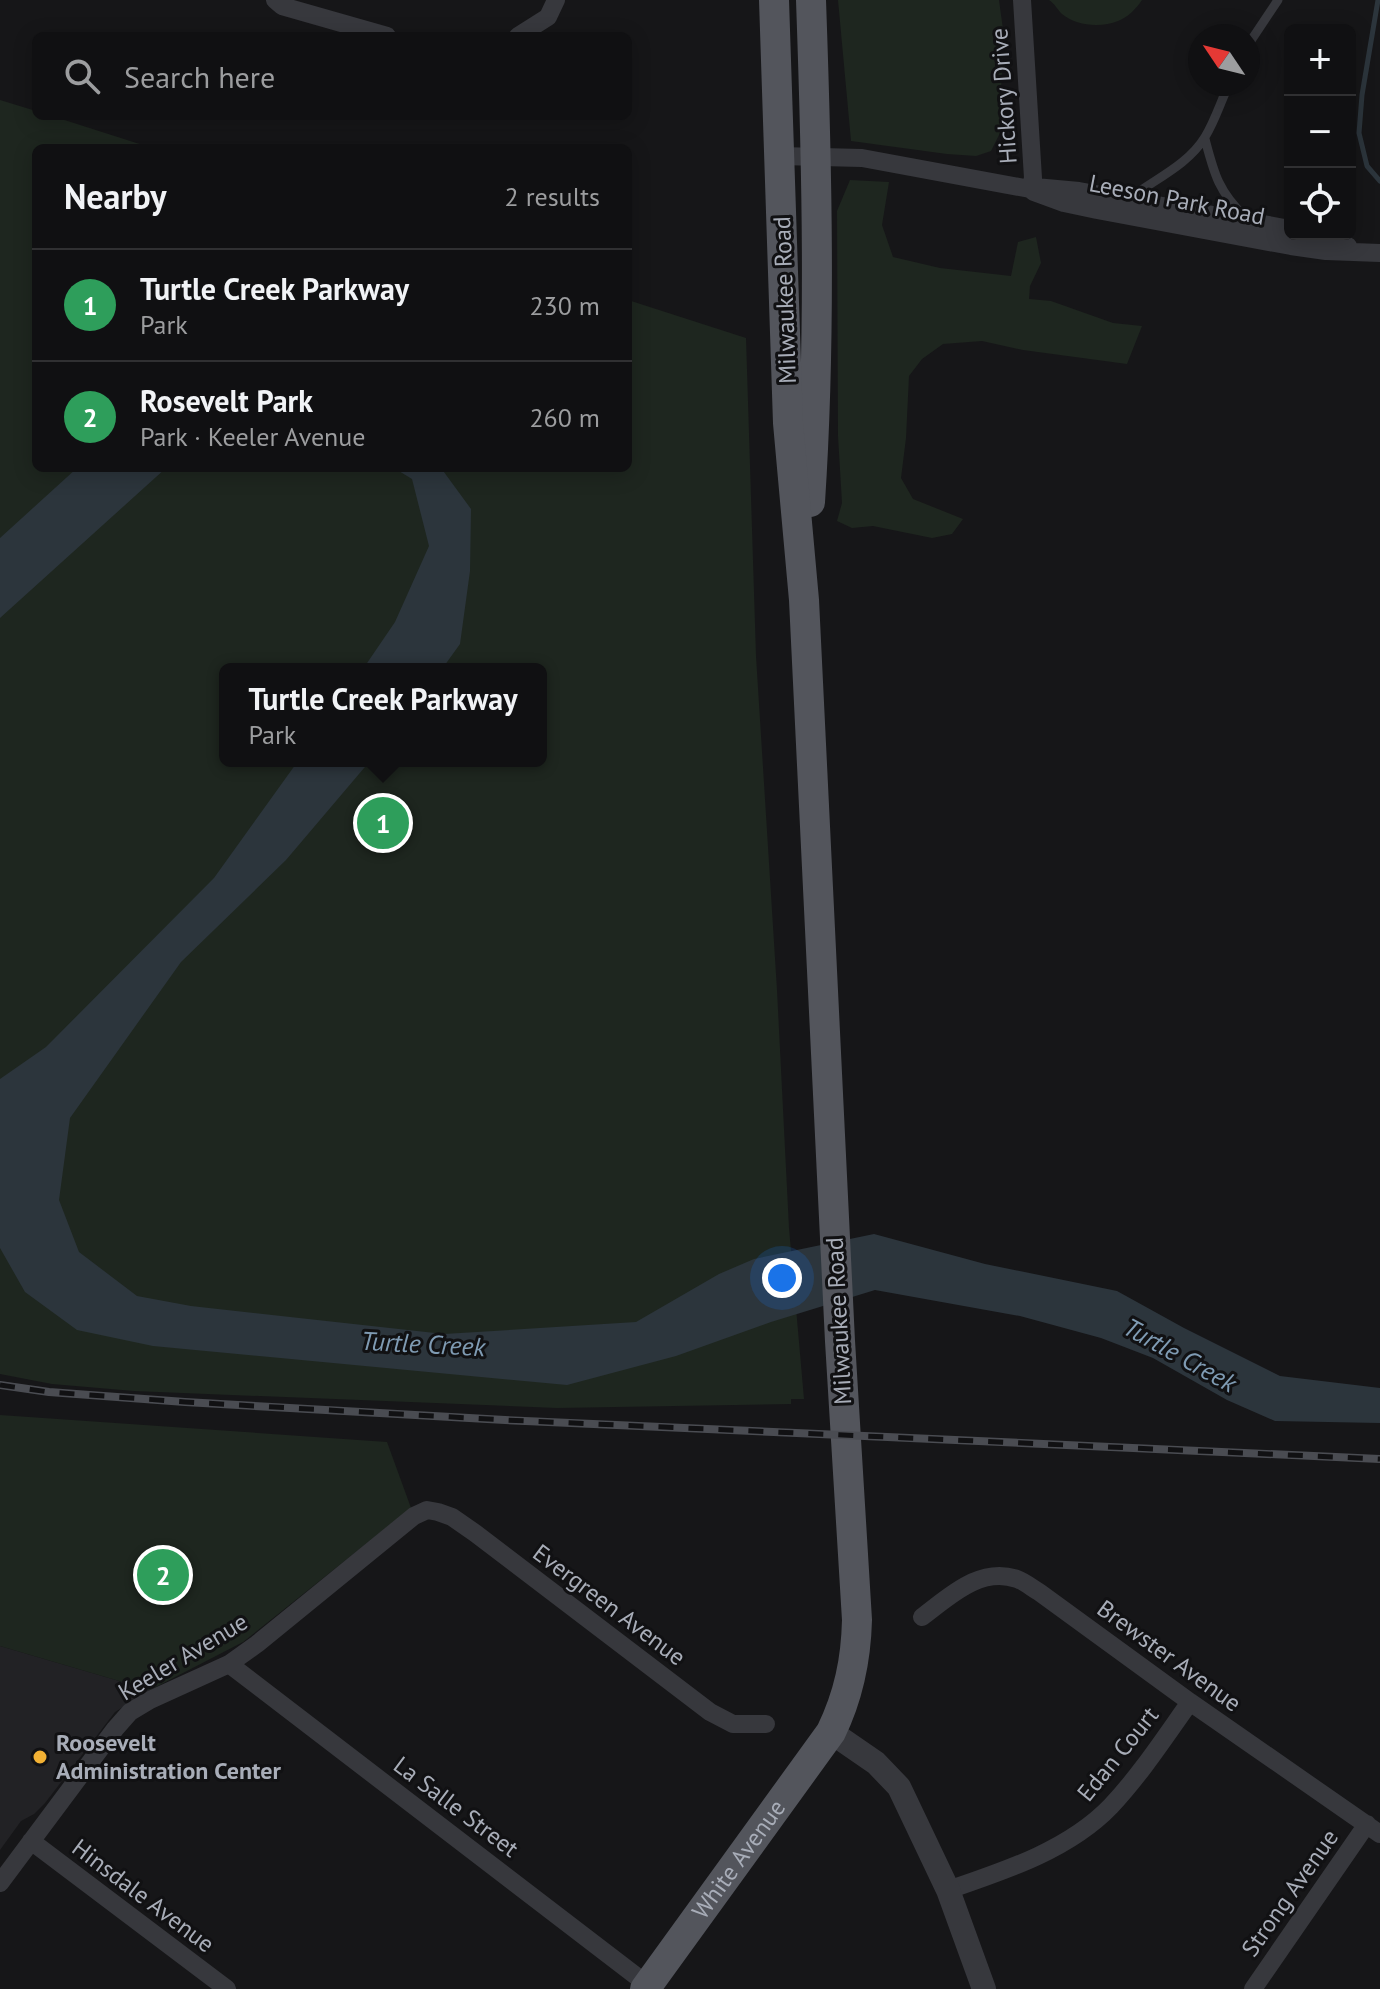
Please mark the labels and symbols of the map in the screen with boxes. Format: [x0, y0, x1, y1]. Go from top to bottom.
north arrow [1188, 24, 1260, 96]
street label: Hickory Drive [983, 27, 1024, 165]
street label: Leeson Park Road [1087, 167, 1268, 232]
street label: Milwaukee Road [766, 216, 803, 384]
pin: 1 [357, 793, 409, 853]
street label: Milwaukee Road [819, 1237, 858, 1405]
your location [762, 1258, 802, 1298]
water label: Turtle Creek [1118, 1310, 1244, 1400]
water label: Turtle Creek [360, 1324, 487, 1363]
street label: Evergreen Avenue [527, 1537, 692, 1672]
pin: 2 [137, 1545, 189, 1605]
street label: Brewster Avenue [1091, 1593, 1247, 1718]
street label: Keeler Avenue [112, 1606, 253, 1707]
street label: Edan Court [1070, 1700, 1165, 1807]
place label: Roosevelt Administration Center [56, 1727, 281, 1786]
marker: Roosevelt Administration Center [31, 1748, 49, 1766]
street label: La Salle Street [388, 1749, 525, 1864]
street label: White Avenue [685, 1793, 792, 1925]
street label: Strong Avenue [1234, 1823, 1345, 1962]
street label: Hinsdale Avenue [66, 1832, 221, 1959]

